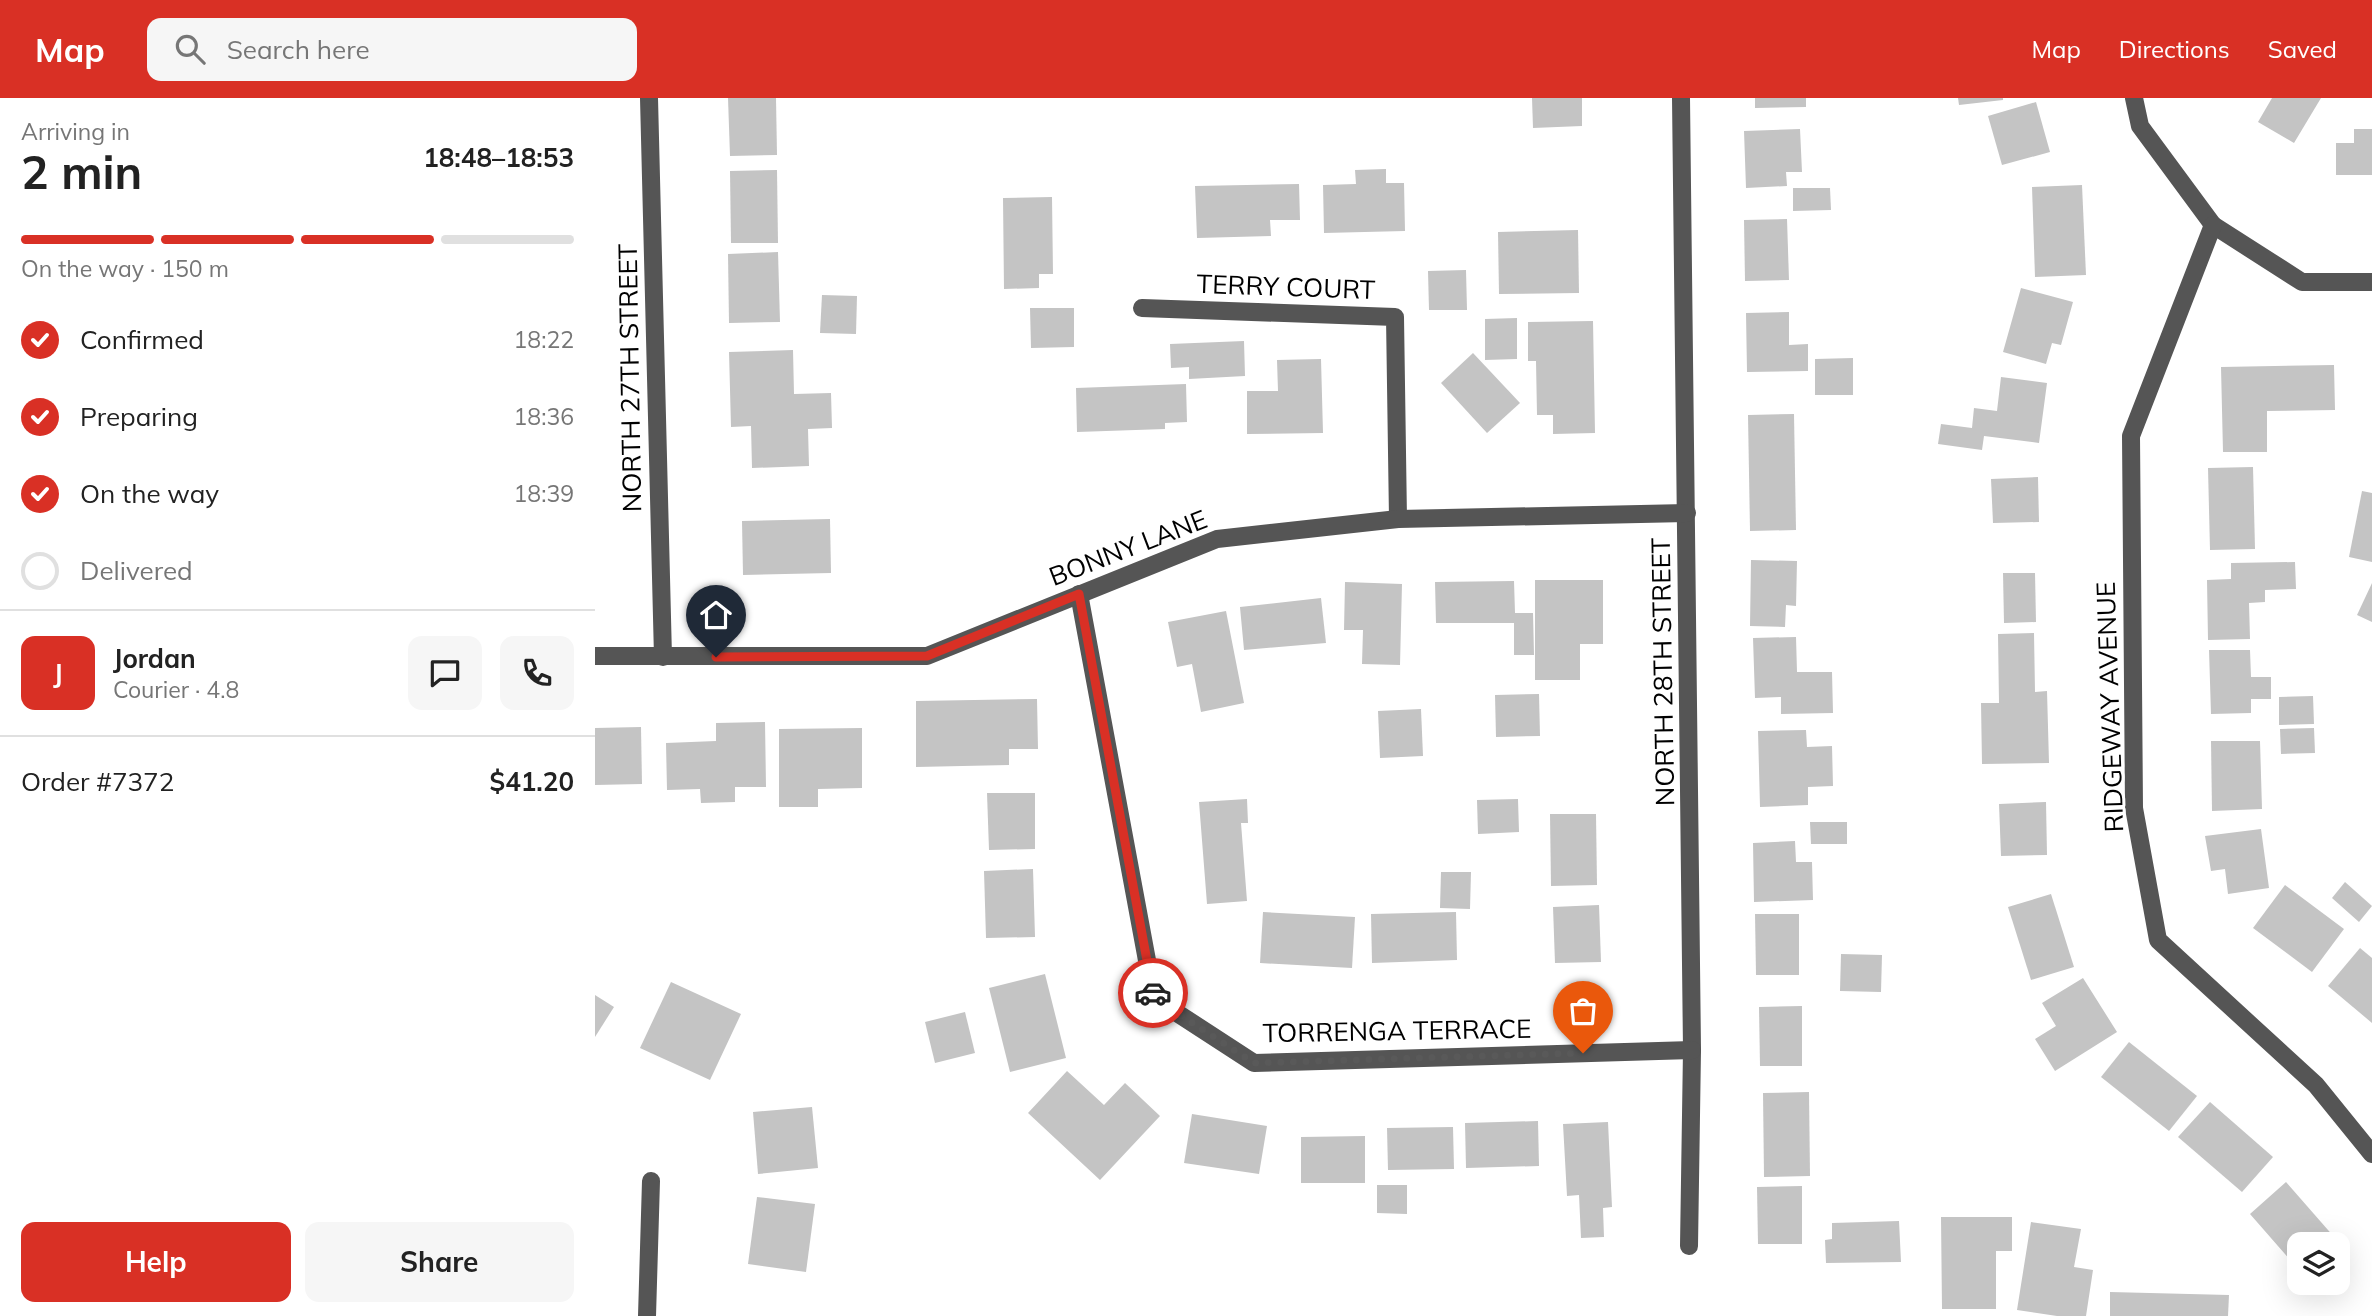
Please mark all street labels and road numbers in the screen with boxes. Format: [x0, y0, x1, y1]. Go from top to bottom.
street label: NORTH 27TH STREET [611, 243, 648, 512]
street label: TERRY COURT [1196, 267, 1376, 306]
street label: BONNY LANE [1044, 502, 1212, 593]
street label: NORTH 28TH STREET [1644, 537, 1681, 806]
street label: RIDGEWAY AVENUE [2089, 581, 2130, 833]
street label: TORRENGA TERRACE [1262, 1012, 1532, 1049]

